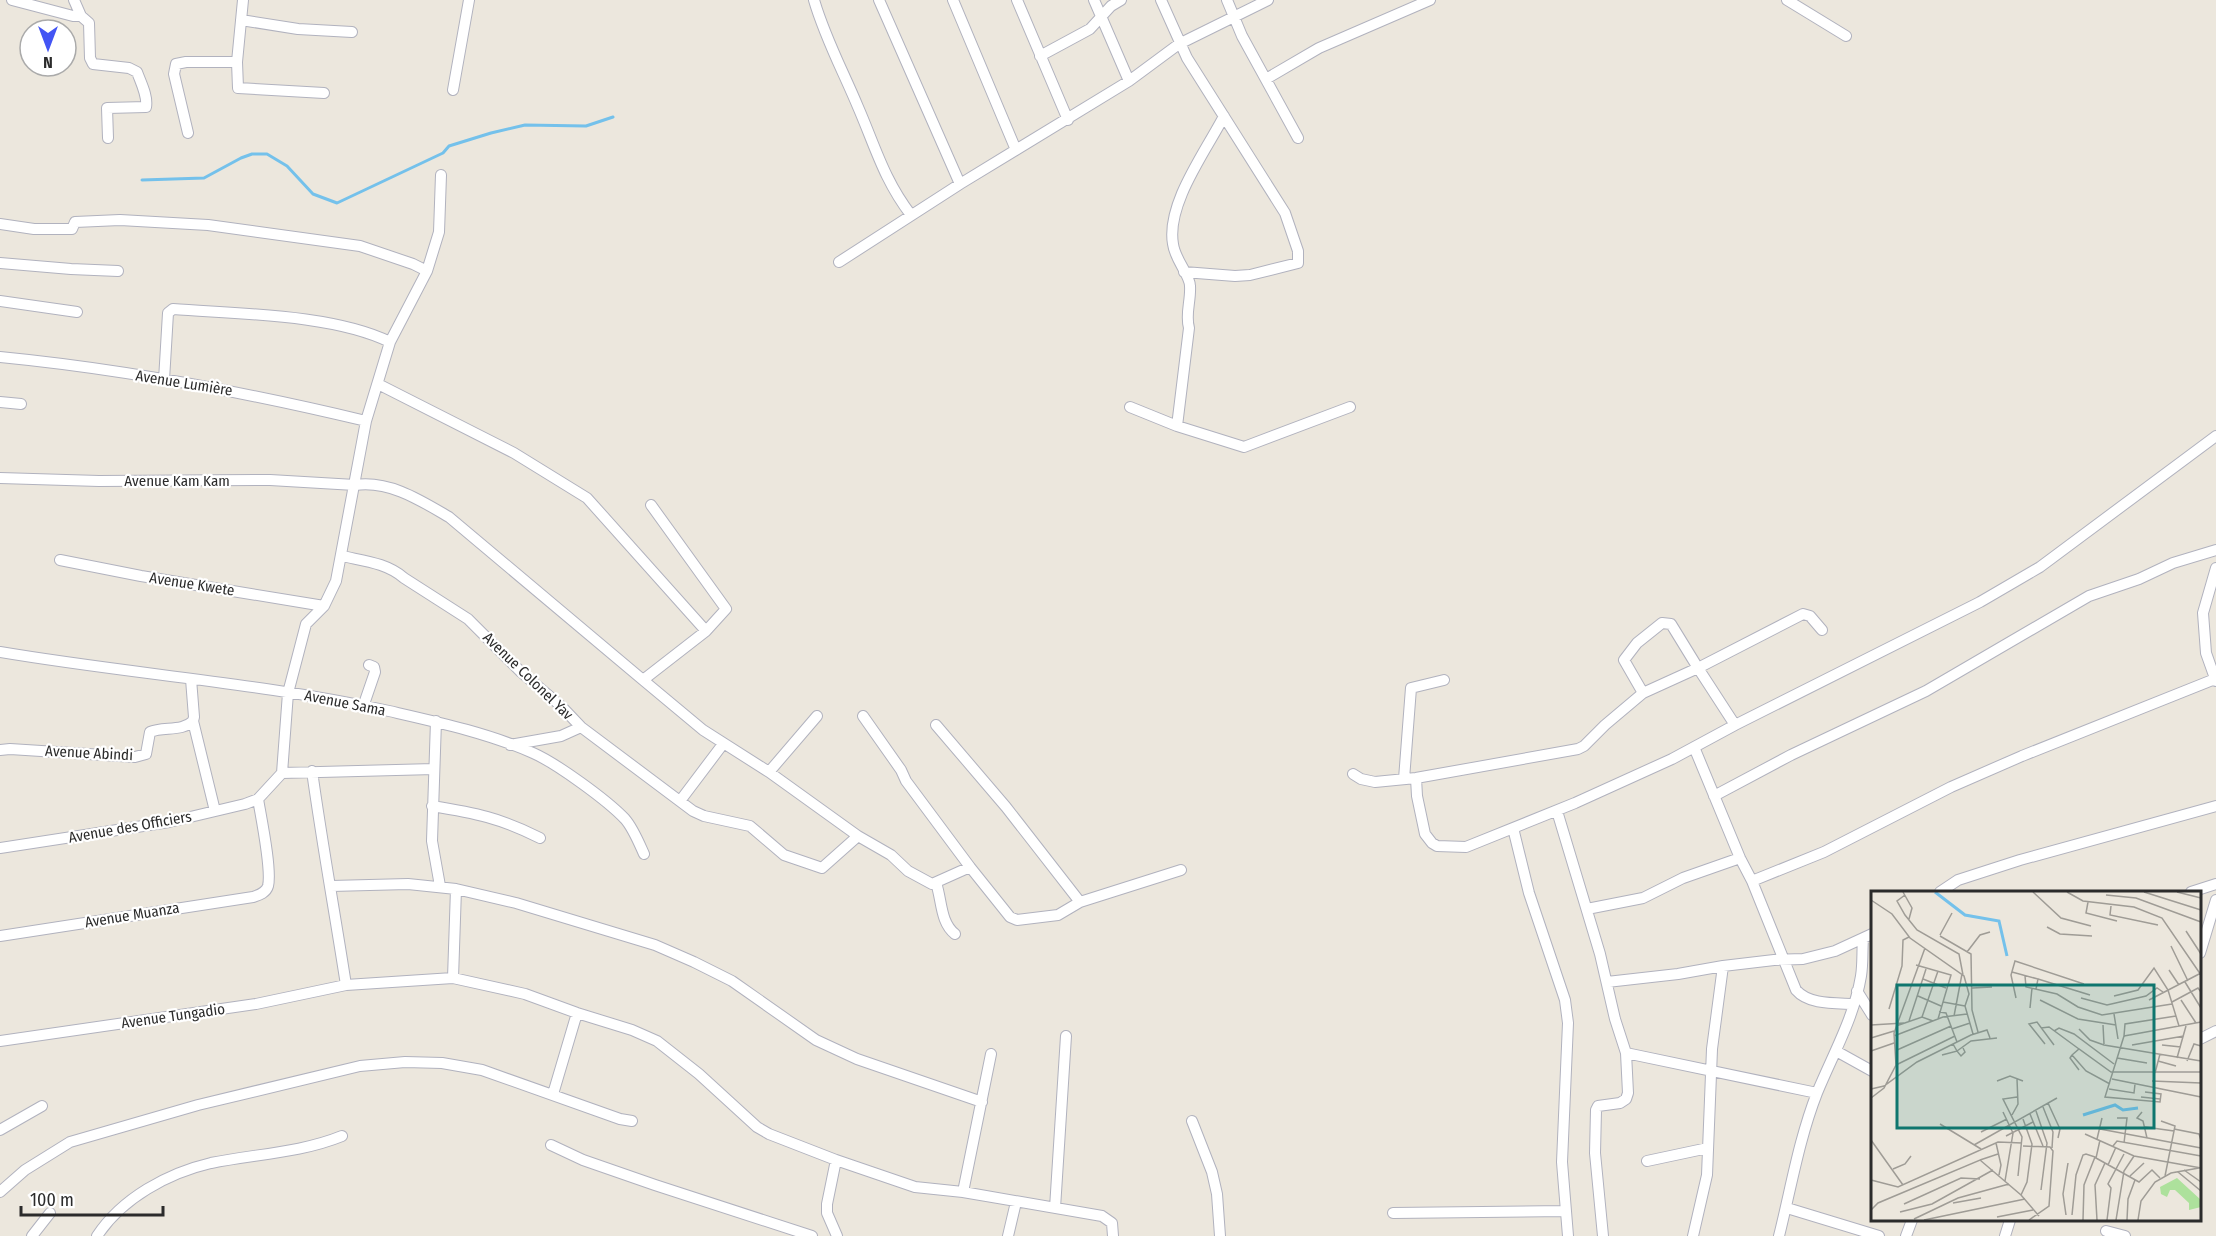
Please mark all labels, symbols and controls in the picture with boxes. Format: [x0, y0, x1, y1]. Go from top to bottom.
north arrow [18, 18, 78, 78]
text: N [43, 53, 53, 72]
street label: Avenue Lumière [134, 366, 234, 400]
street label: Avenue Kam Kam [124, 472, 230, 490]
street label: Avenue Kwete [148, 568, 236, 600]
street label: Avenue Colonel Yav [479, 628, 577, 724]
street label: Avenue Sama [303, 686, 387, 720]
street label: Avenue Abindi [45, 742, 133, 764]
street label: Avenue des Officiers [67, 807, 193, 847]
inset map [1871, 891, 2201, 1221]
street label: Avenue Muanza [83, 899, 181, 931]
street label: Avenue Tungadio [120, 1000, 226, 1032]
scale bar [21, 1179, 164, 1217]
text: 100 m [30, 1189, 74, 1211]

